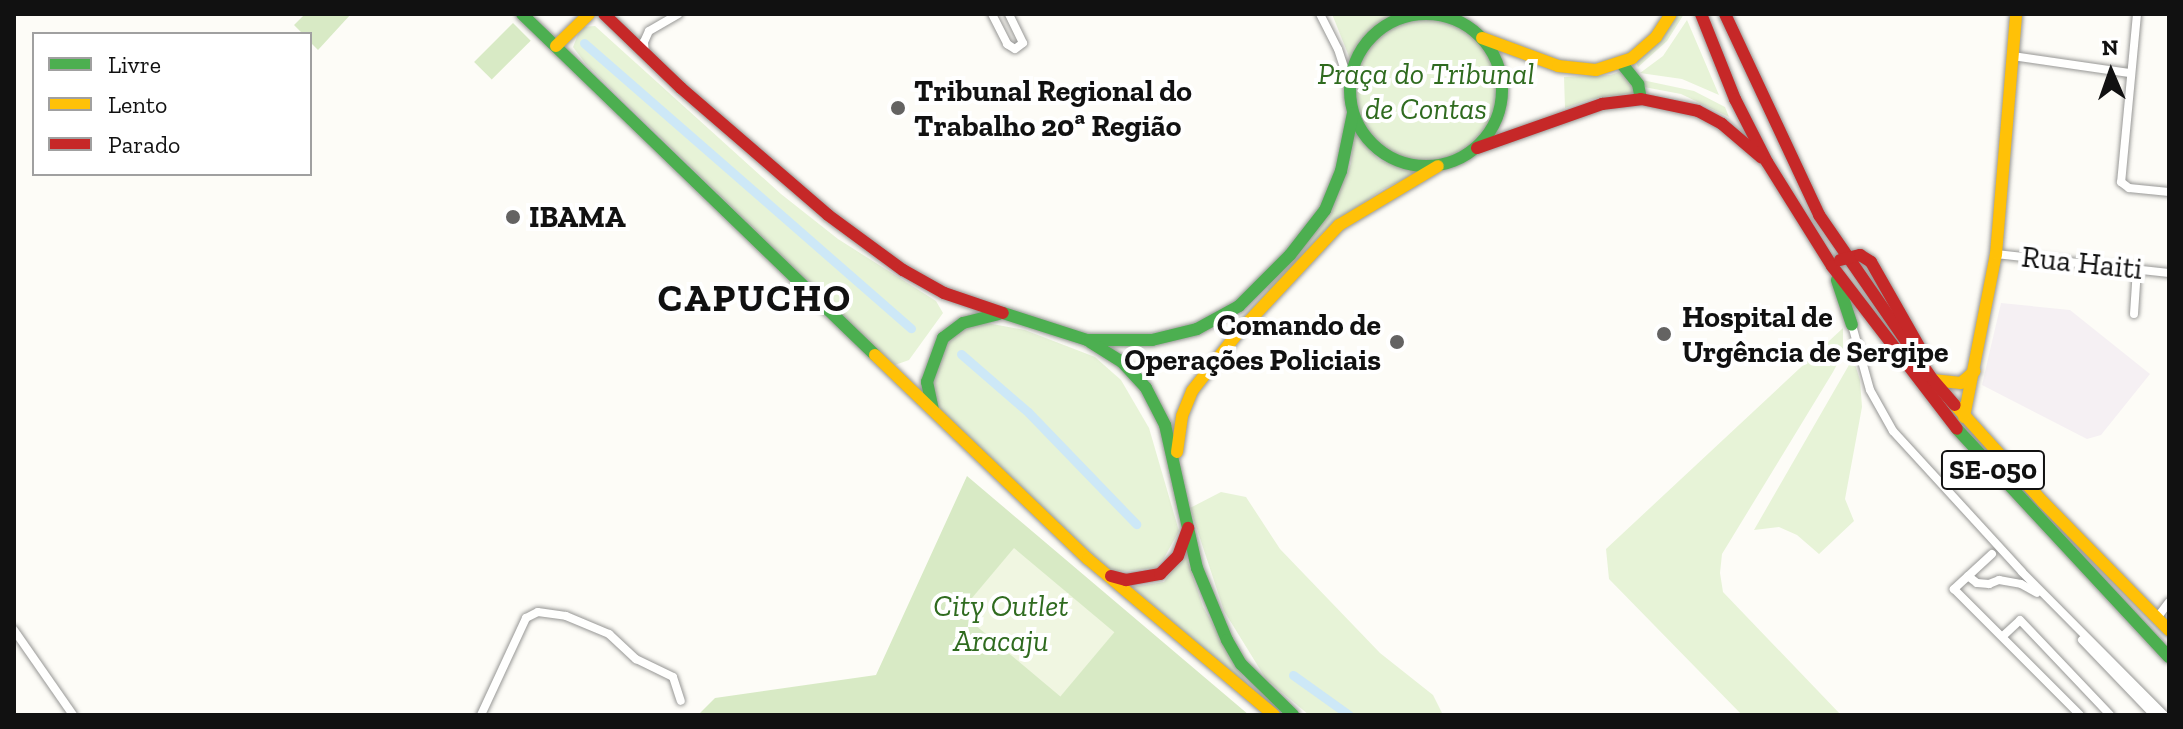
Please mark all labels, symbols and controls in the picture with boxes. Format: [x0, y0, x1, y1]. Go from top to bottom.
legend [32, 32, 312, 176]
north arrow [2071, 32, 2151, 112]
text: N [2101, 34, 2119, 61]
text: Livre [108, 50, 161, 79]
park label: Praça do Tribunal de Contas [1317, 56, 1535, 126]
place label: Tribunal Regional do Trabalho 20ª Região [914, 73, 1192, 144]
text: Lento [108, 90, 167, 119]
marker: Tribunal Regional do Trabalho 20ª Região [889, 99, 907, 117]
text: Parado [108, 130, 180, 159]
place label: IBAMA [529, 199, 626, 235]
marker: IBAMA [504, 208, 522, 226]
street label: Rua Haiti [2020, 239, 2144, 287]
district label: CAPUCHO [658, 276, 852, 322]
place label: Hospital de Urgência de Sergipe [1682, 299, 1948, 370]
place label: Comando de Operações Policiais [1124, 307, 1381, 378]
marker: Hospital de Urgência de Sergipe [1653, 323, 1675, 345]
marker: Comando de Operações Policiais [1388, 333, 1406, 351]
road number: SE-050 [1939, 446, 2047, 494]
park label: City Outlet Aracaju [933, 588, 1069, 658]

